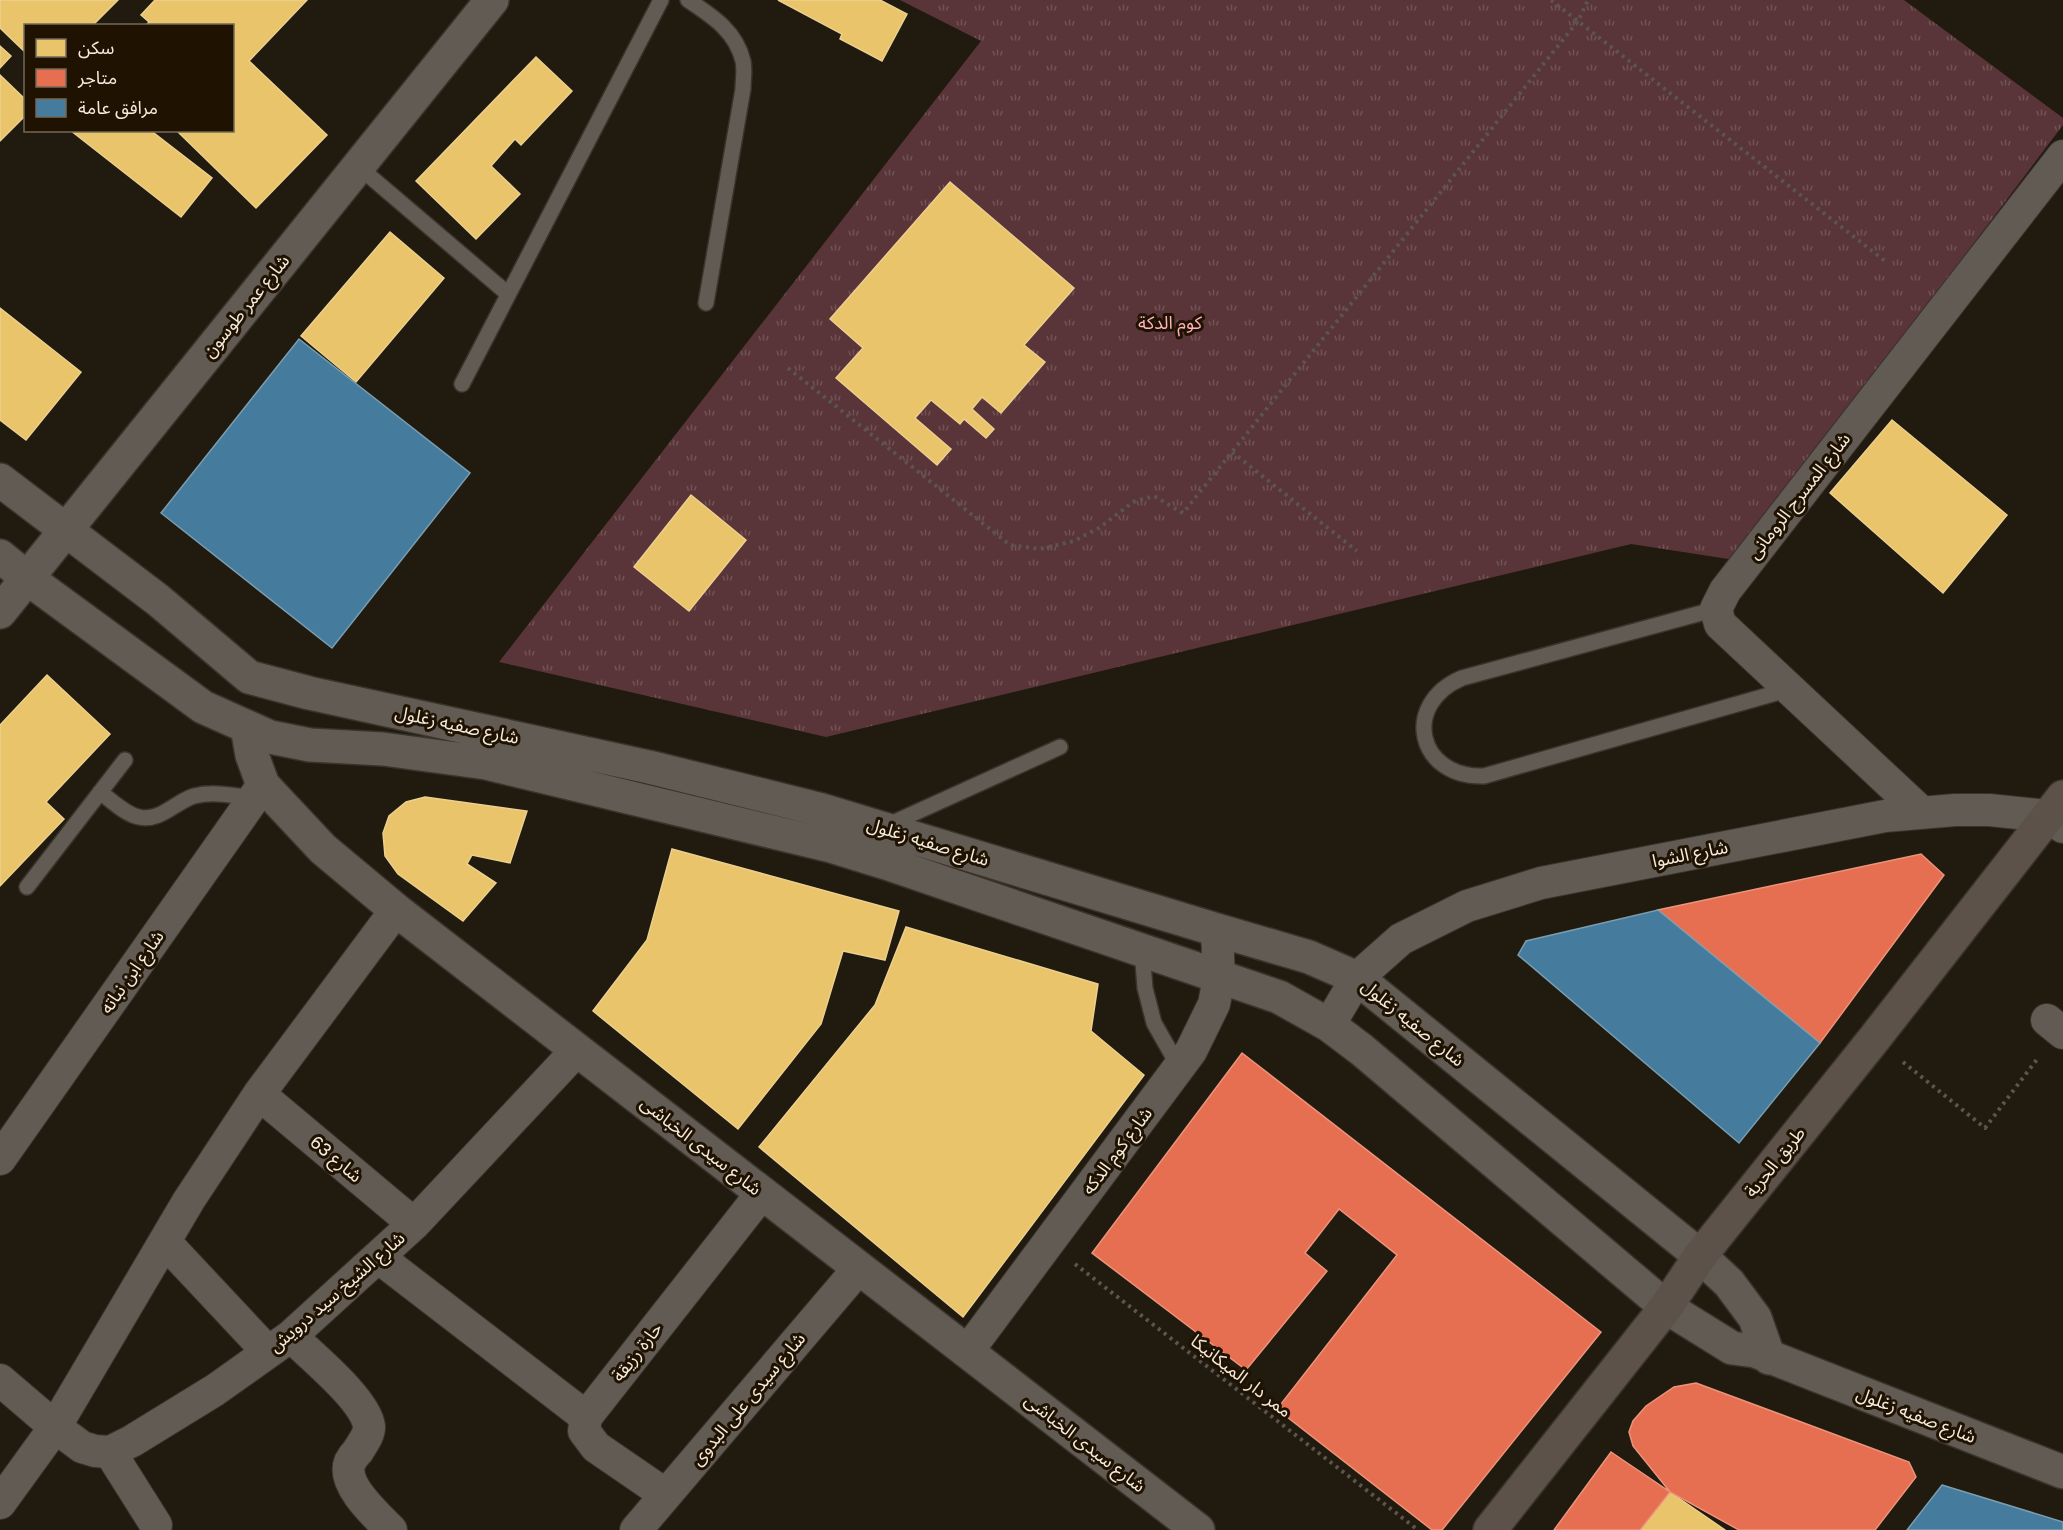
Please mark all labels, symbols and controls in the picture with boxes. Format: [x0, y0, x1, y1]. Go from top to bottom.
legend [24, 24, 234, 132]
text: سكن [78, 36, 114, 59]
text: متاجر [77, 66, 117, 89]
text: مرافق عامة [78, 96, 158, 119]
street label: شارع عمر طوسون [197, 249, 297, 364]
park label: كوم الدكة [1138, 311, 1202, 337]
street label: شارع المسرح الرومانى [1742, 428, 1858, 565]
street label: شارع صفيه زغلول [392, 700, 521, 752]
street label: شارع صفيه زغلول [864, 812, 992, 874]
street label: شارع الشوا [1650, 835, 1730, 875]
street label: شارع ابن نباته [94, 925, 171, 1020]
street label: شارع صفيه زغلول [1355, 974, 1470, 1074]
street label: شارع سيدى الخباشى [634, 1091, 766, 1202]
street label: شارع كوم الدكه [1076, 1102, 1159, 1201]
street label: طريق الحرية [1739, 1122, 1810, 1202]
street label: شارع 63 [304, 1130, 367, 1189]
street label: شارع الشيخ سيد درويش [264, 1226, 412, 1359]
street label: حارة رزيقة [606, 1317, 667, 1386]
street label: شارع سيدى على البدوى [685, 1327, 812, 1472]
street label: ممر دار الميكانيكا [1186, 1329, 1296, 1422]
street label: شارع صفيه زغلول [1852, 1381, 1979, 1451]
street label: شارع سيدى الخباشى [1018, 1388, 1150, 1499]

